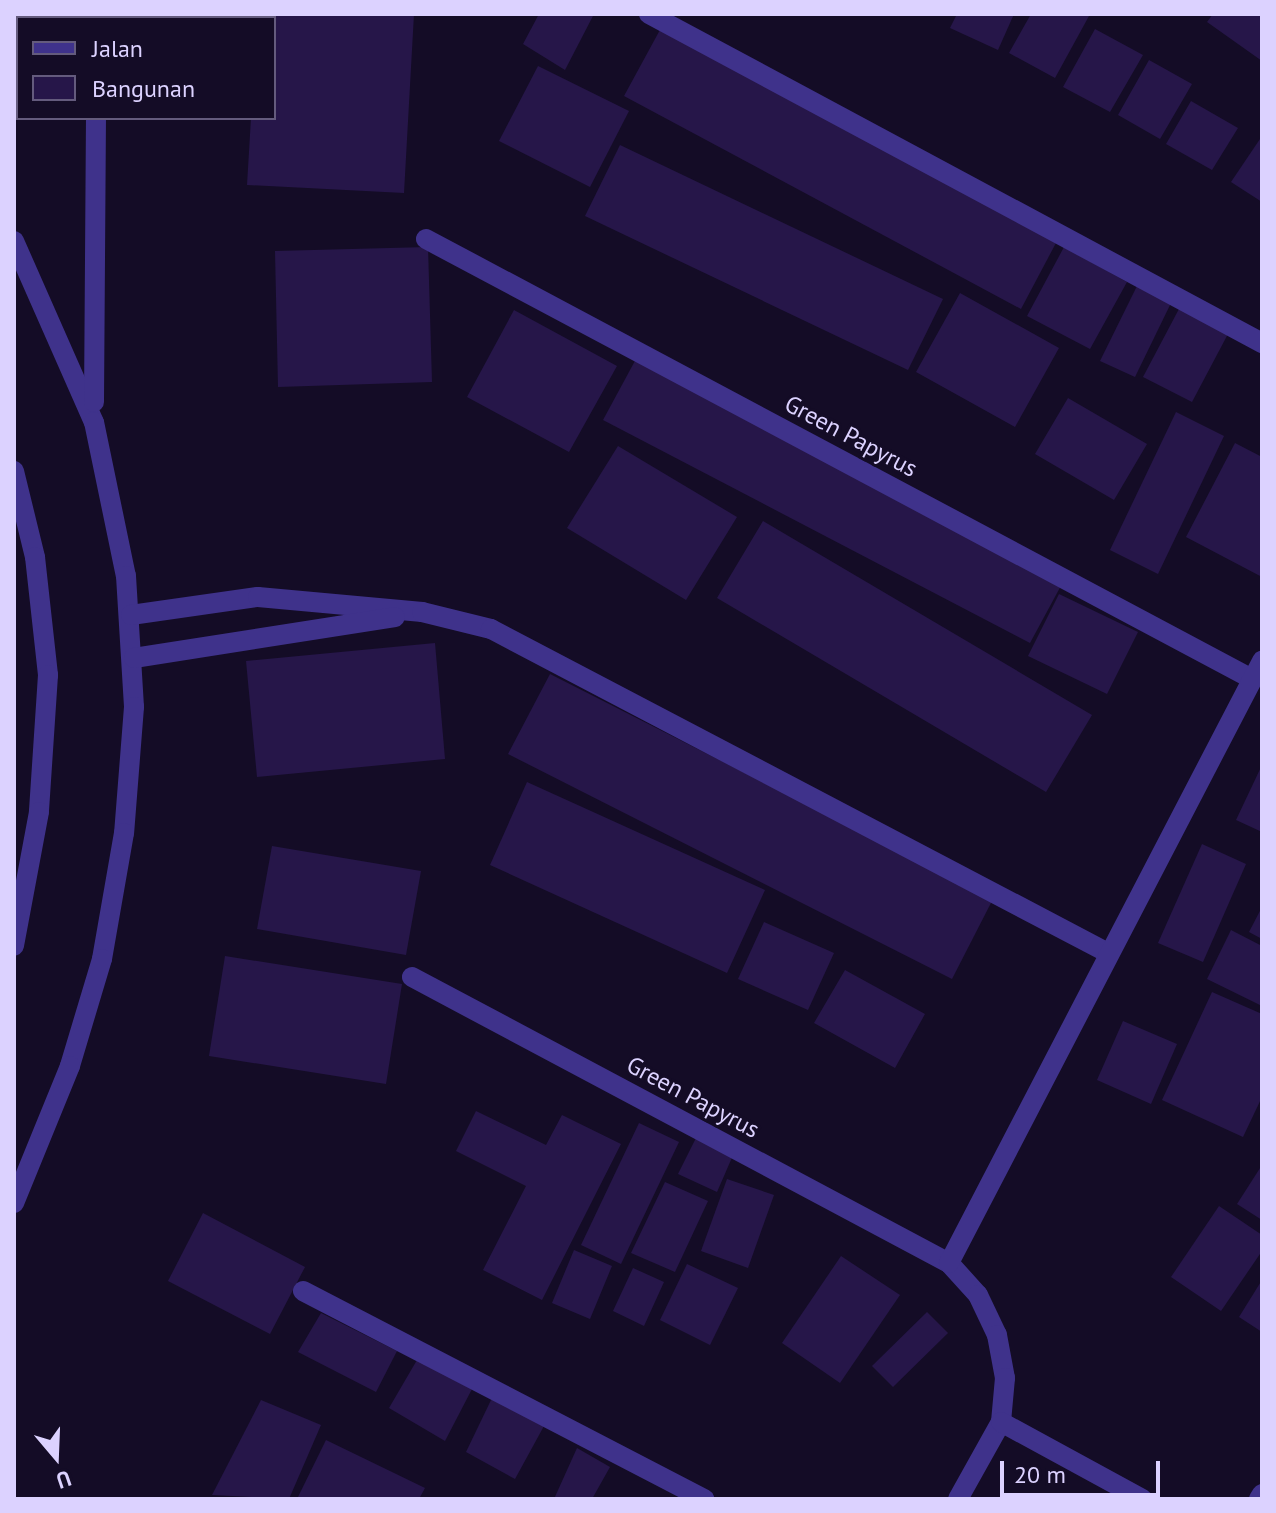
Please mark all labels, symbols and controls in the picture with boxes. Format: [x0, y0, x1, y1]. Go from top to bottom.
legend [16, 16, 276, 120]
text: Jalan [92, 33, 143, 64]
text: Bangunan [92, 73, 195, 104]
street label: Green Papyrus [780, 389, 922, 483]
street label: Green Papyrus [622, 1050, 764, 1144]
north arrow [16, 1417, 96, 1497]
scale bar [1004, 1445, 1164, 1495]
text: 20 m [1014, 1459, 1066, 1490]
text: U [53, 1464, 75, 1495]

